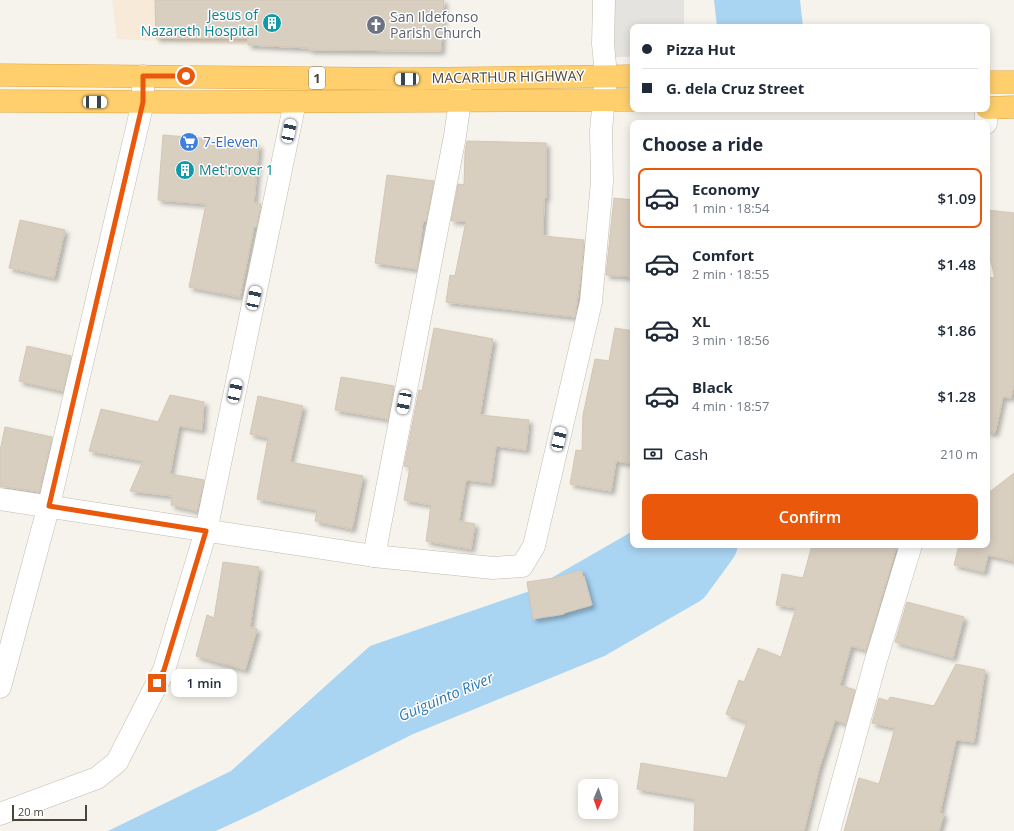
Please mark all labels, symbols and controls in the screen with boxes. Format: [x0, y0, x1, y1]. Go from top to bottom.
place label: Jesus of Nazareth Hospital [141, 5, 259, 40]
place label: San Ildefonso Parish Church [390, 7, 481, 42]
building icon: Jesus of Nazareth Hospital [261, 12, 283, 34]
church icon: San Ildefonso Parish Church [365, 14, 387, 36]
text: Pizza Hut [666, 39, 735, 59]
street label: MACARTHUR HIGHWAY [432, 66, 585, 87]
route start [177, 67, 195, 85]
road number: 1 [309, 67, 325, 89]
car [395, 73, 419, 85]
text: G. dela Cruz Street [666, 78, 804, 98]
car [83, 96, 107, 108]
car [281, 118, 297, 144]
supermarket icon: 7-Eleven [178, 131, 200, 153]
place label: 7-Eleven [203, 132, 258, 151]
text: Choose a ride [642, 132, 763, 156]
building icon: Met'rover 1 [174, 159, 196, 181]
place label: Met'rover 1 [199, 160, 274, 179]
text: Economy [692, 179, 760, 199]
icon: car [644, 180, 680, 216]
text: $1.09 [938, 188, 976, 208]
text: 1 min · 18:54 [692, 199, 769, 217]
text: Comfort [692, 245, 754, 265]
icon: car [644, 246, 680, 282]
text: $1.48 [938, 254, 976, 274]
text: 2 min · 18:55 [692, 265, 769, 283]
car [246, 285, 262, 311]
text: XL [692, 311, 710, 331]
icon: car [644, 312, 680, 348]
text: $1.86 [938, 320, 976, 340]
text: 3 min · 18:56 [692, 331, 769, 349]
text: Black [692, 377, 733, 397]
car [227, 378, 243, 404]
icon: car [644, 378, 680, 414]
text: $1.28 [938, 386, 976, 406]
car [396, 389, 412, 415]
text: 4 min · 18:57 [692, 397, 769, 415]
car [550, 426, 568, 452]
icon: cash [642, 443, 664, 465]
text: Cash [674, 444, 708, 464]
text: 210 m [940, 445, 978, 463]
button: Confirm [642, 494, 978, 540]
water label: Guiguinto River [395, 667, 497, 725]
callout: 1 min [171, 669, 237, 697]
route end [148, 674, 166, 692]
text: 1 min [186, 674, 222, 692]
north arrow [578, 779, 618, 819]
map controls [578, 779, 618, 819]
scale bar [12, 803, 87, 822]
text: 20 m [18, 804, 44, 819]

